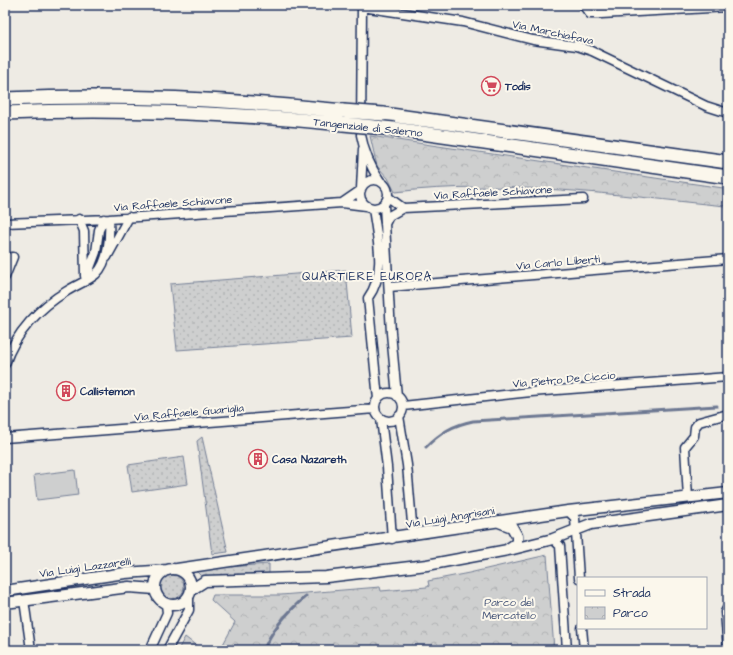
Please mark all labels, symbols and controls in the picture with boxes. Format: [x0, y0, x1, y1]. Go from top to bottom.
street label: Via Marchiafava [511, 17, 595, 48]
supermarket icon: Todis [480, 75, 502, 97]
place label: Todis [504, 79, 531, 94]
street label: Tangenziale di Salerno [313, 114, 424, 142]
street label: Via Raffaele Schiavone [433, 182, 553, 203]
street label: Via Raffaele Schiavone [113, 192, 233, 215]
street label: Via Carlo Liberti [516, 251, 601, 274]
district label: QUARTIERE EUROPA [302, 268, 432, 285]
street label: Via Pietro De Ciccio [512, 367, 617, 391]
building icon: Callistemon [55, 380, 77, 402]
place label: Callistemon [80, 384, 135, 399]
street label: Via Raffaele Guariglia [134, 400, 245, 426]
building icon: Casa Nazareth [247, 448, 269, 470]
place label: Casa Nazareth [272, 452, 347, 467]
street label: Via Luigi Angrisani [405, 503, 496, 533]
street label: Via Luigi Lazzarelli [38, 554, 132, 582]
legend [577, 577, 707, 629]
text: Strada [613, 585, 651, 602]
park label: Parco del Mercatello [482, 595, 537, 623]
text: Parco [613, 605, 648, 622]

